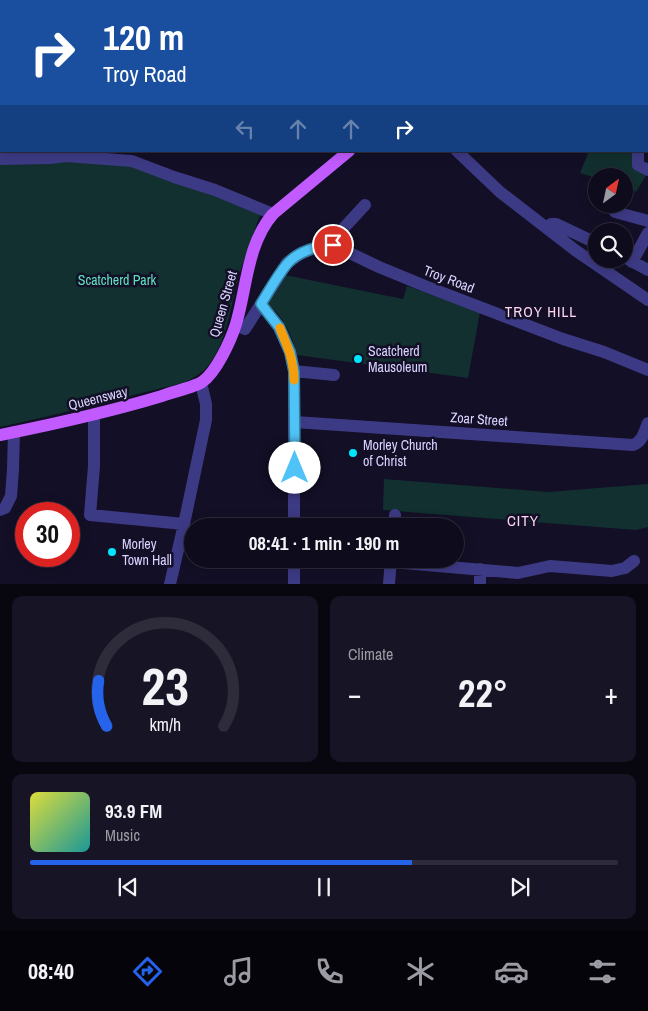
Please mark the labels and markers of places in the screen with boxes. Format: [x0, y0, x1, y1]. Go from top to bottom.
pin [312, 224, 354, 266]
place label: Scatcherd Mausoleum [368, 342, 427, 376]
marker: Scatcherd Mausoleum [352, 353, 364, 365]
place label: Morley Church of Christ [363, 436, 438, 470]
marker: Morley Church of Christ [347, 447, 359, 459]
place label: Morley Town Hall [122, 535, 172, 569]
marker: Morley Town Hall [106, 546, 118, 558]

